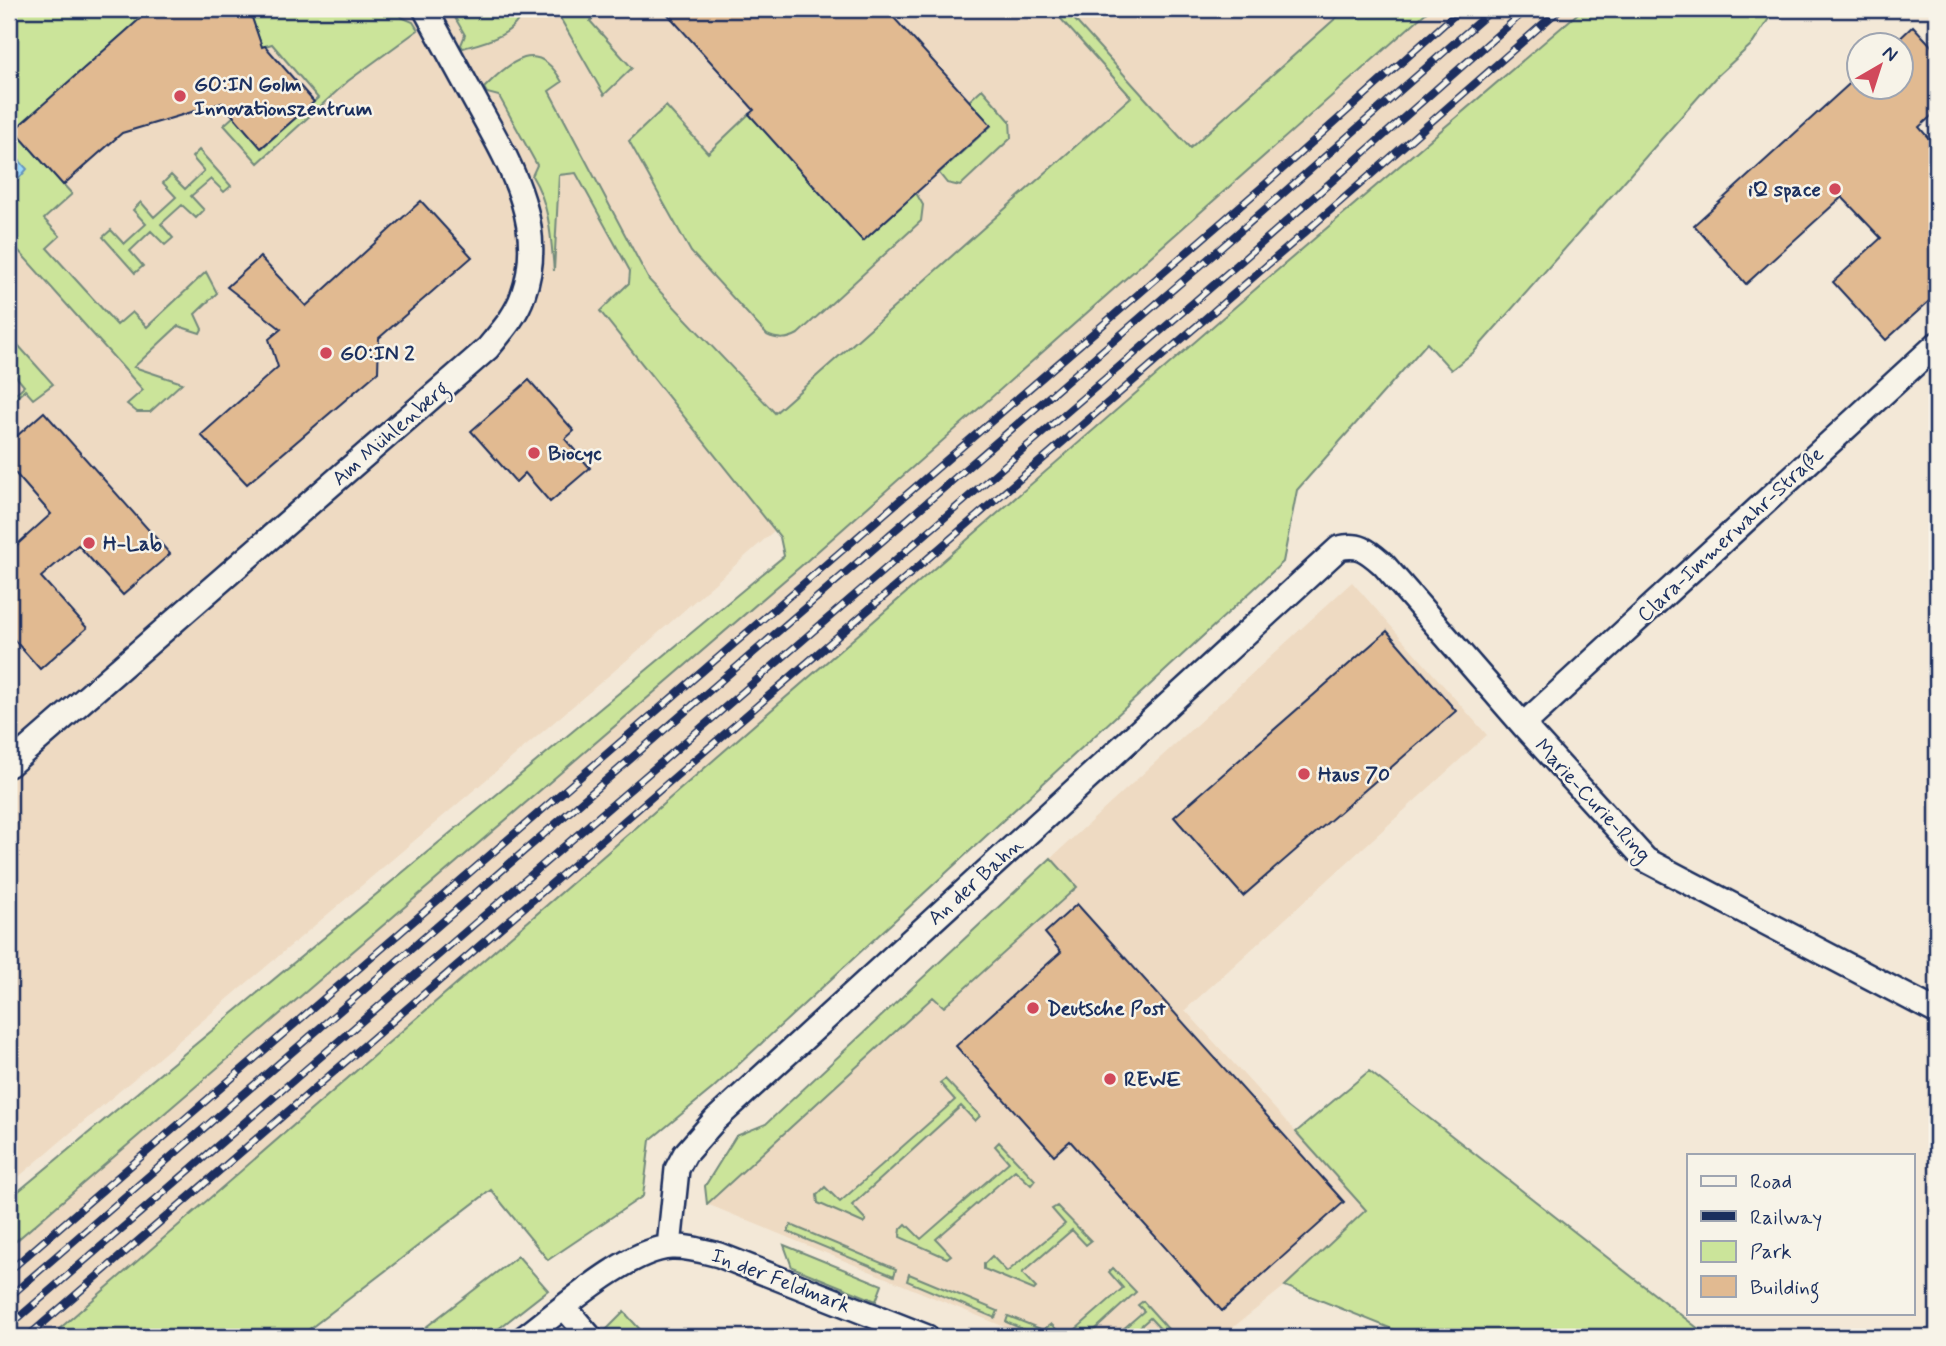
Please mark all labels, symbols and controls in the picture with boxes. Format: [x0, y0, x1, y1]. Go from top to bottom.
north arrow [1844, 32, 1914, 102]
text: N [1877, 40, 1903, 68]
place label: GO:IN Golm Innovationszentrum [194, 71, 373, 123]
marker: GO:IN Golm Innovationszentrum [172, 88, 188, 104]
place label: iQ space [1748, 176, 1821, 204]
marker: iQ space [1827, 181, 1843, 197]
place label: GO:IN 2 [340, 340, 415, 368]
marker: GO:IN 2 [318, 345, 334, 361]
street label: Am Mühlenberg [326, 375, 457, 494]
place label: Biocyc [548, 440, 602, 468]
street label: Clara-Immerwahr-Straße [1631, 441, 1830, 629]
marker: Biocyc [526, 445, 542, 461]
place label: H-Lab [103, 530, 162, 558]
marker: H-Lab [81, 535, 97, 551]
street label: Marie-Curie-Ring [1527, 733, 1657, 869]
place label: Haus 70 [1318, 761, 1390, 789]
marker: Haus 70 [1296, 766, 1312, 782]
street label: An der Bahn [922, 831, 1030, 932]
place label: Deutsche Post [1047, 995, 1166, 1023]
marker: Deutsche Post [1025, 1000, 1041, 1016]
place label: REWE [1124, 1066, 1181, 1094]
marker: REWE [1102, 1071, 1118, 1087]
legend [1687, 1154, 1914, 1314]
text: Road [1750, 1168, 1792, 1196]
text: Railway [1750, 1204, 1822, 1232]
text: Park [1750, 1238, 1792, 1266]
street label: In der Feldmark [707, 1242, 854, 1320]
text: Building [1750, 1274, 1820, 1304]

